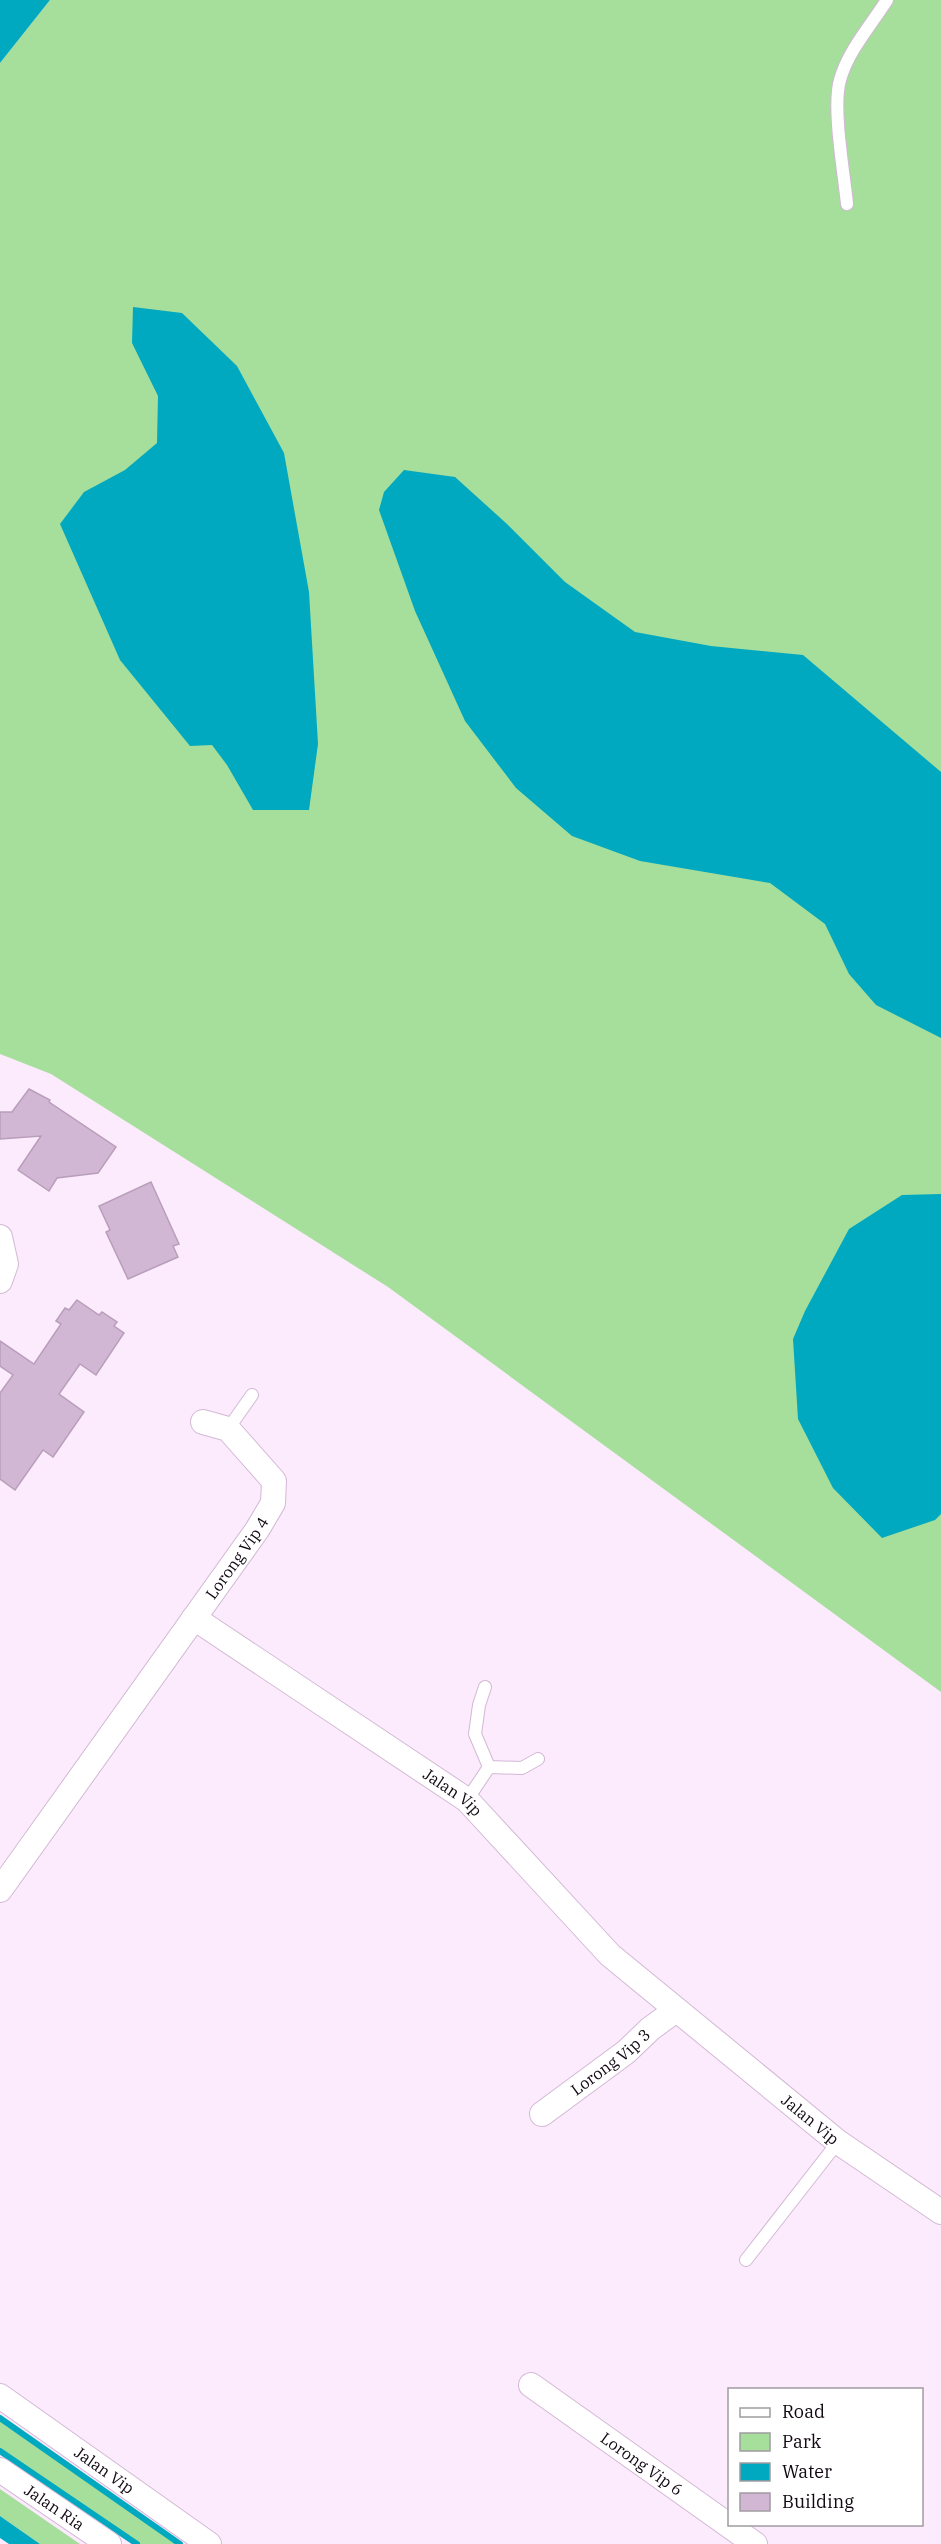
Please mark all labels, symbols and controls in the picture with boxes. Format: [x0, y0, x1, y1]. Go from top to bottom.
street label: Lorong Vip 4 [201, 1513, 273, 1603]
street label: Jalan Vip [419, 1764, 487, 1820]
street label: Lorong Vip 3 [567, 2024, 654, 2099]
street label: Jalan Vip [777, 2090, 843, 2149]
legend [728, 2388, 923, 2526]
text: Road [782, 2400, 825, 2423]
street label: Lorong Vip 6 [597, 2428, 687, 2500]
text: Park [782, 2430, 822, 2453]
street label: Jalan Vip [71, 2442, 138, 2498]
text: Water [782, 2460, 832, 2483]
street label: Jalan Ria [21, 2480, 89, 2535]
text: Building [782, 2490, 854, 2513]

